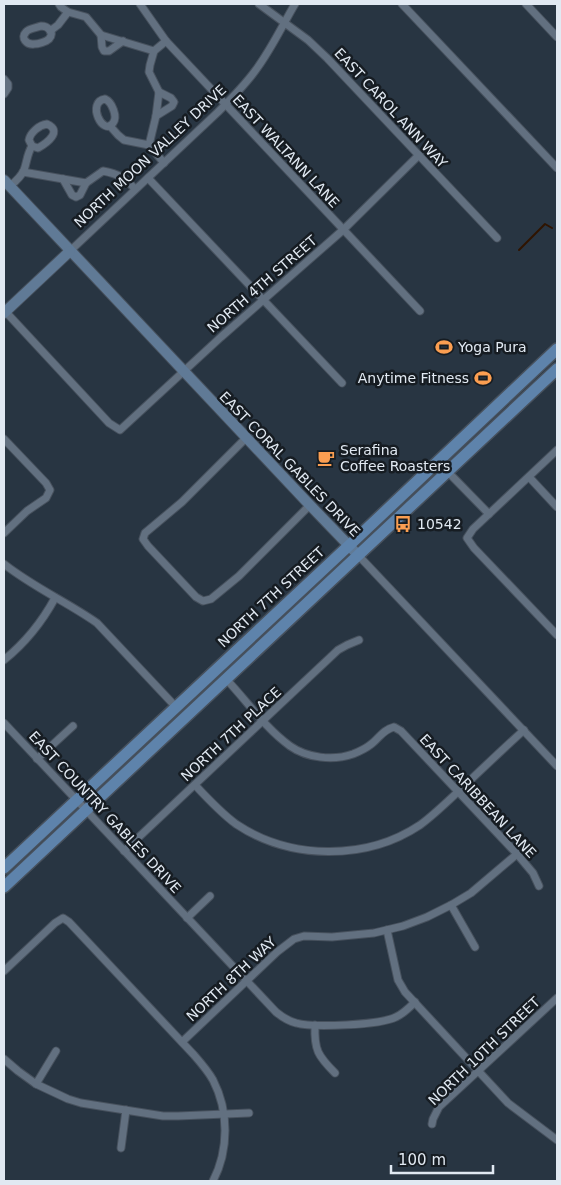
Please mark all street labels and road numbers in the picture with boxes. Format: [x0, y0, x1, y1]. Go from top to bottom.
street label: EAST CAROL ANN WAY [331, 45, 451, 171]
street label: NORTH MOON VALLEY DRIVE [71, 81, 229, 231]
street label: EAST WALTANN LANE [230, 91, 342, 211]
street label: NORTH 4TH STREET [204, 232, 320, 336]
street label: EAST CORAL GABLES DRIVE [216, 388, 364, 540]
street label: NORTH 7TH STREET [215, 543, 328, 650]
street label: NORTH 7TH PLACE [178, 684, 284, 784]
street label: EAST COUNTRY GABLES DRIVE [26, 728, 184, 896]
street label: EAST CARIBBEAN LANE [417, 731, 539, 861]
street label: NORTH 8TH WAY [183, 933, 279, 1025]
street label: NORTH 10TH STREET [425, 993, 543, 1108]

